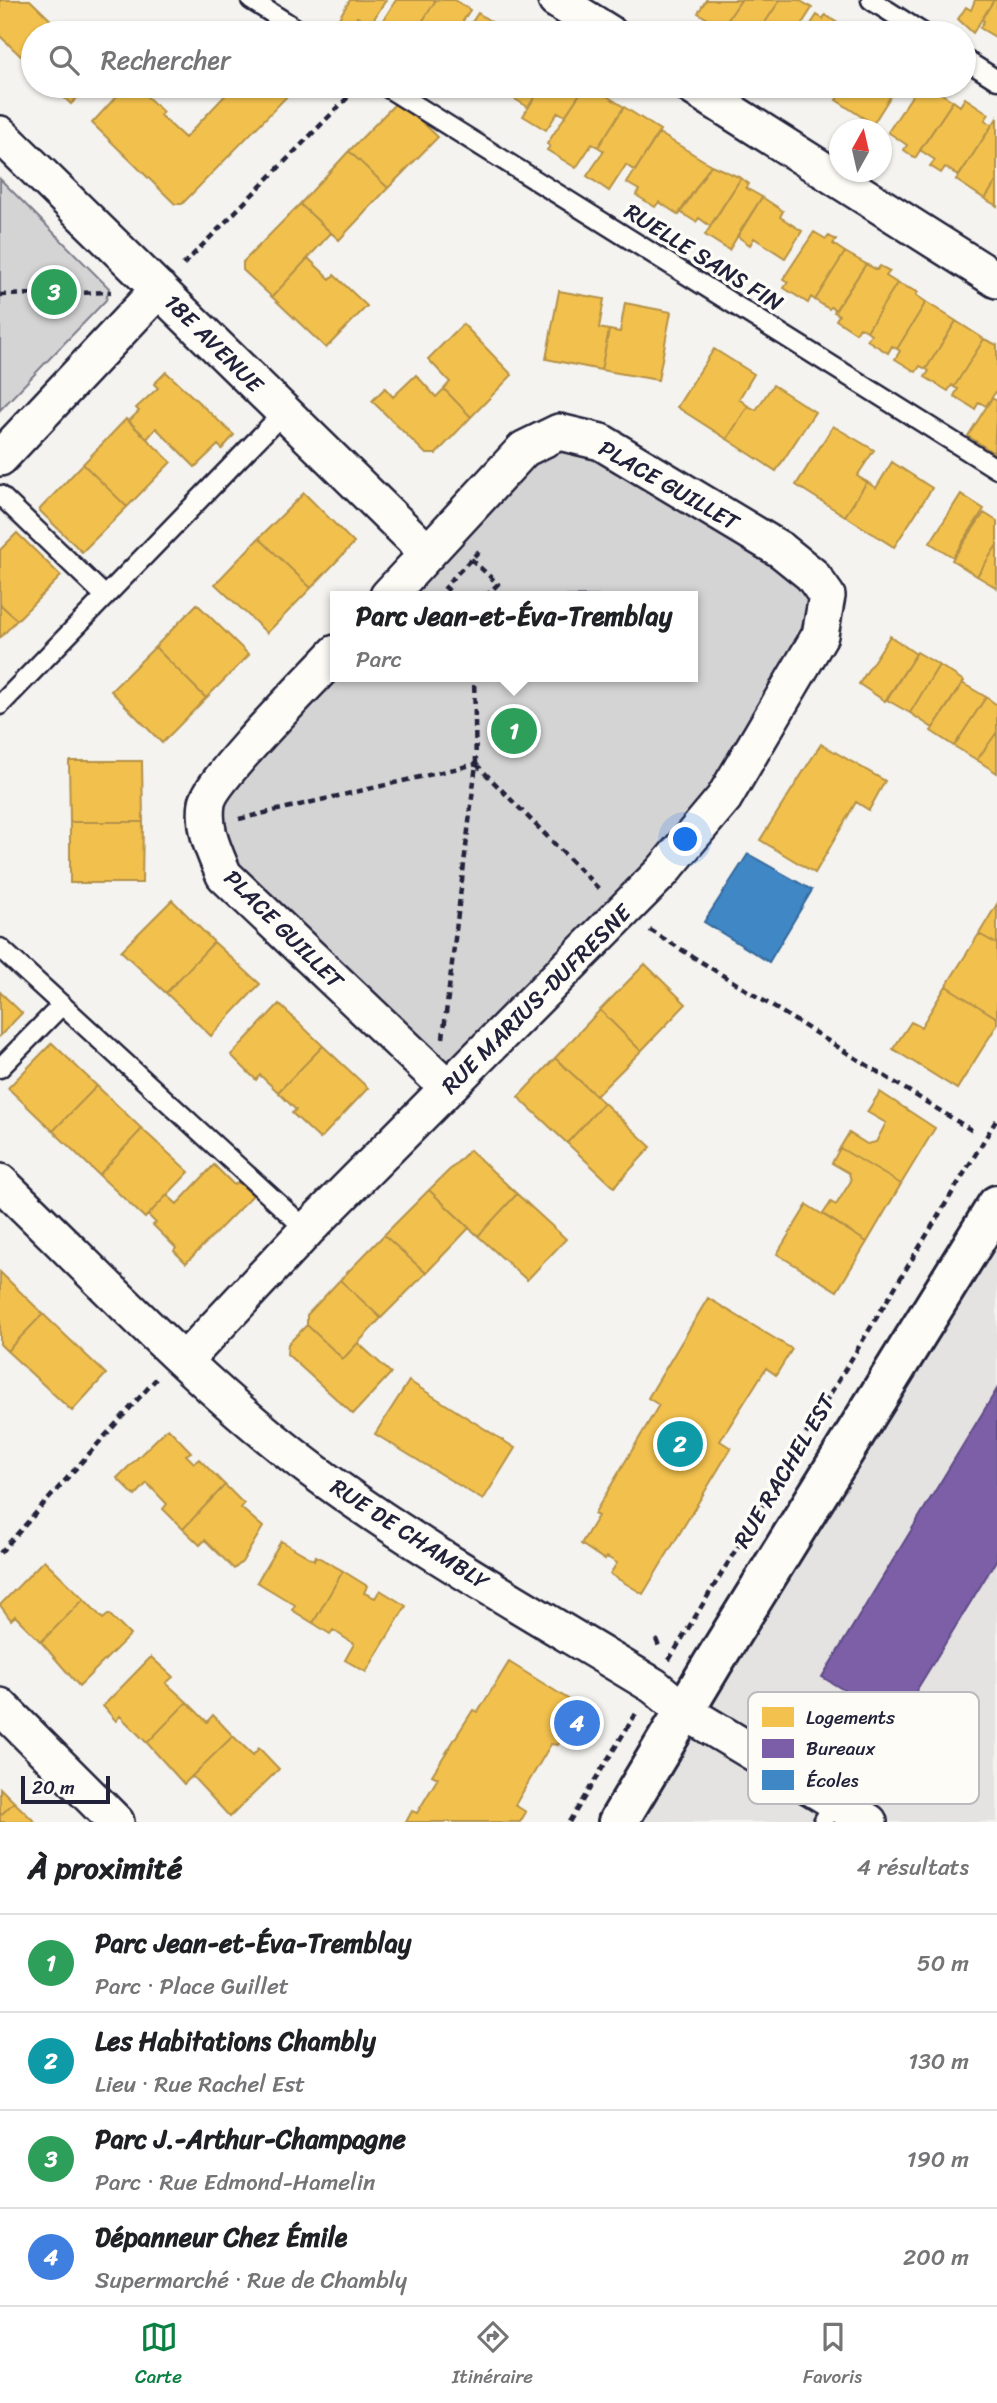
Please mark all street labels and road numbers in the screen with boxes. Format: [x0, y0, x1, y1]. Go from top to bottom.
street label: RUELLE SANS FIN [616, 192, 792, 323]
street label: 18E AVENUE [154, 284, 274, 404]
street label: PLACE GUILLET [591, 428, 748, 543]
street label: PLACE GUILLET [214, 859, 355, 1000]
street label: RUE MARIUS-DUFRESNE [431, 893, 642, 1105]
street label: RUE RACHEL EST [722, 1385, 847, 1556]
street label: RUE DE CHAMBLY [322, 1467, 499, 1602]

